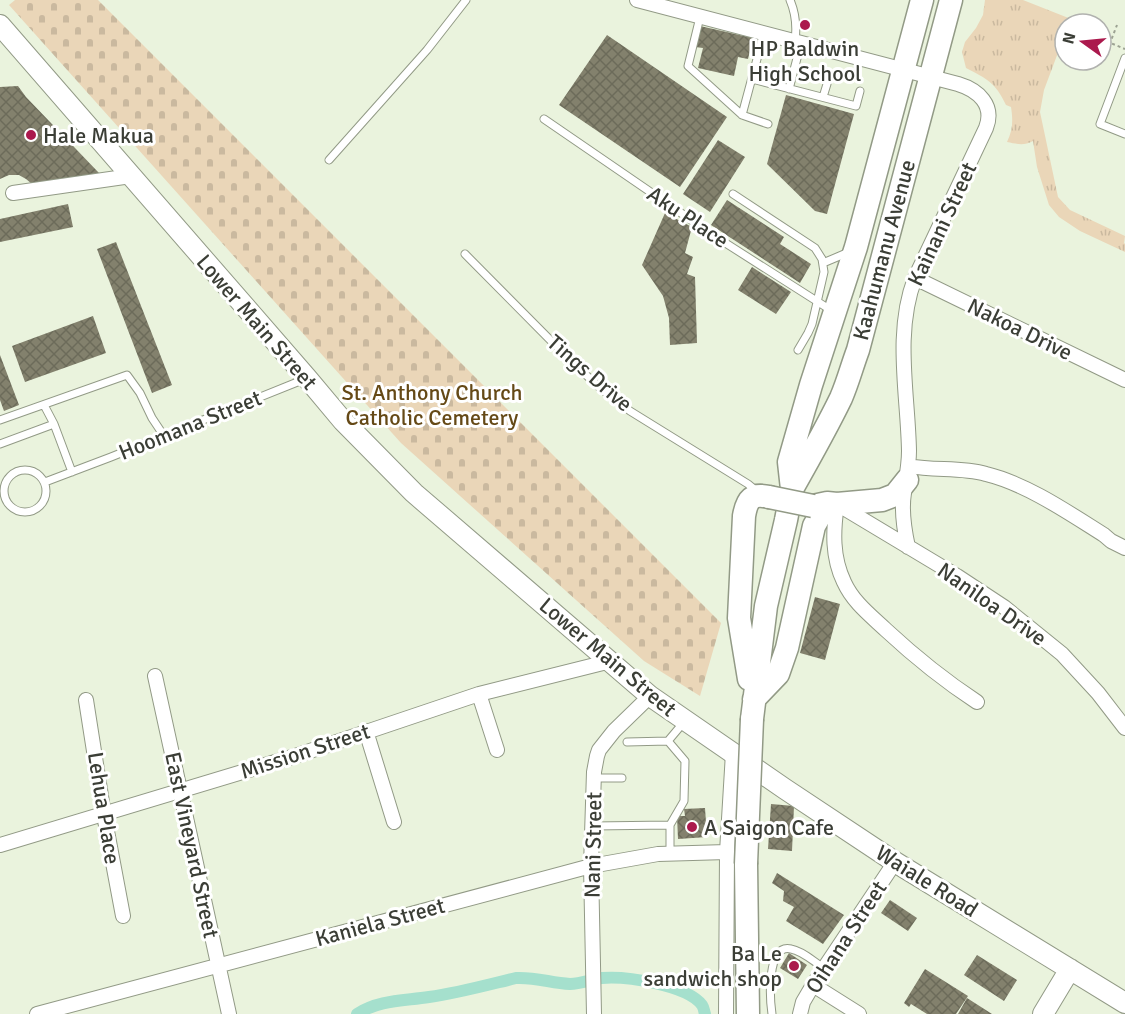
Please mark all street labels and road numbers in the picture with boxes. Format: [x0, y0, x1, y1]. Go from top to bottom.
street label: Kaahumanu Avenue [847, 157, 921, 343]
street label: Kainani Street [902, 158, 983, 290]
street label: Aku Place [642, 180, 734, 254]
street label: Lower Main Street [191, 249, 323, 396]
street label: Nakoa Drive [963, 292, 1077, 366]
street label: Tings Drive [542, 329, 638, 417]
street label: Hoomana Street [115, 384, 266, 466]
street label: Naniloa Drive [932, 557, 1052, 651]
street label: Lower Main Street [534, 592, 682, 722]
street label: Mission Street [237, 717, 373, 785]
street label: East Vineyard Street [159, 749, 225, 941]
street label: Lehua Place [82, 750, 126, 866]
street label: Nani Street [579, 791, 607, 898]
street label: Waiale Road [871, 839, 983, 923]
street label: Oihana Street [800, 875, 893, 998]
street label: Kaniela Street [312, 892, 448, 952]

